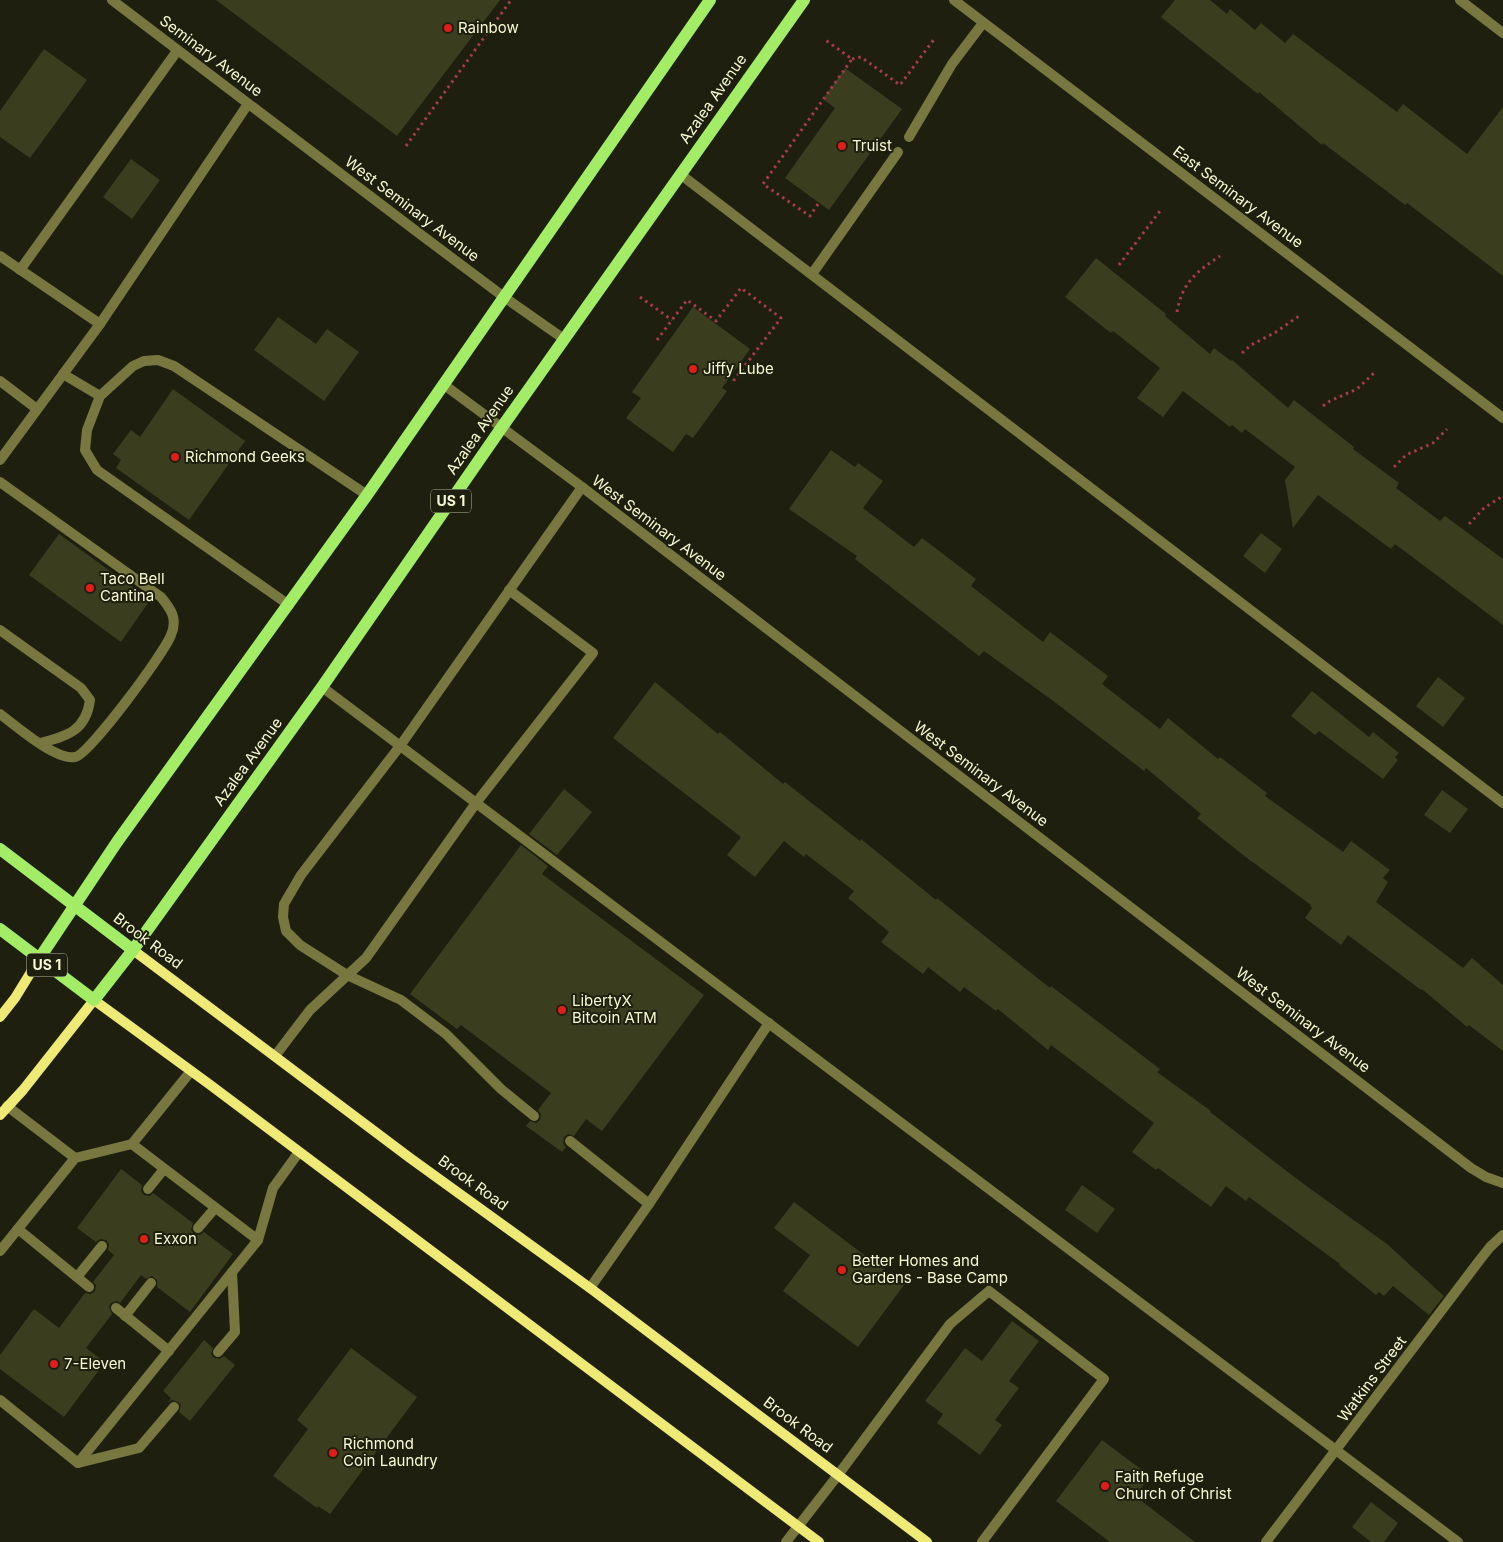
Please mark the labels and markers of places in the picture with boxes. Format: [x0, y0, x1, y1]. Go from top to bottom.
place label: Rainbow [458, 18, 519, 37]
marker: Rainbow [442, 22, 454, 34]
place label: Truist [852, 136, 892, 155]
marker: Truist [836, 140, 848, 152]
place label: Jiffy Lube [703, 359, 774, 378]
marker: Jiffy Lube [687, 363, 699, 375]
place label: Richmond Geeks [185, 447, 305, 466]
marker: Richmond Geeks [169, 451, 181, 463]
place label: Taco Bell Cantina [100, 569, 165, 605]
marker: Taco Bell Cantina [84, 582, 96, 594]
place label: LibertyX Bitcoin ATM [572, 991, 657, 1027]
marker: LibertyX Bitcoin ATM [556, 1004, 568, 1016]
place label: Exxon [154, 1229, 197, 1248]
marker: Exxon [138, 1233, 150, 1245]
place label: Better Homes and Gardens - Base Camp [852, 1251, 1008, 1287]
marker: Better Homes and Gardens - Base Camp [836, 1264, 848, 1276]
place label: 7-Eleven [64, 1354, 126, 1373]
marker: 7-Eleven [48, 1358, 60, 1370]
place label: Richmond Coin Laundry [343, 1434, 438, 1470]
marker: Richmond Coin Laundry [327, 1447, 339, 1459]
place label: Faith Refuge Church of Christ [1115, 1467, 1232, 1503]
marker: Faith Refuge Church of Christ [1099, 1480, 1111, 1492]

